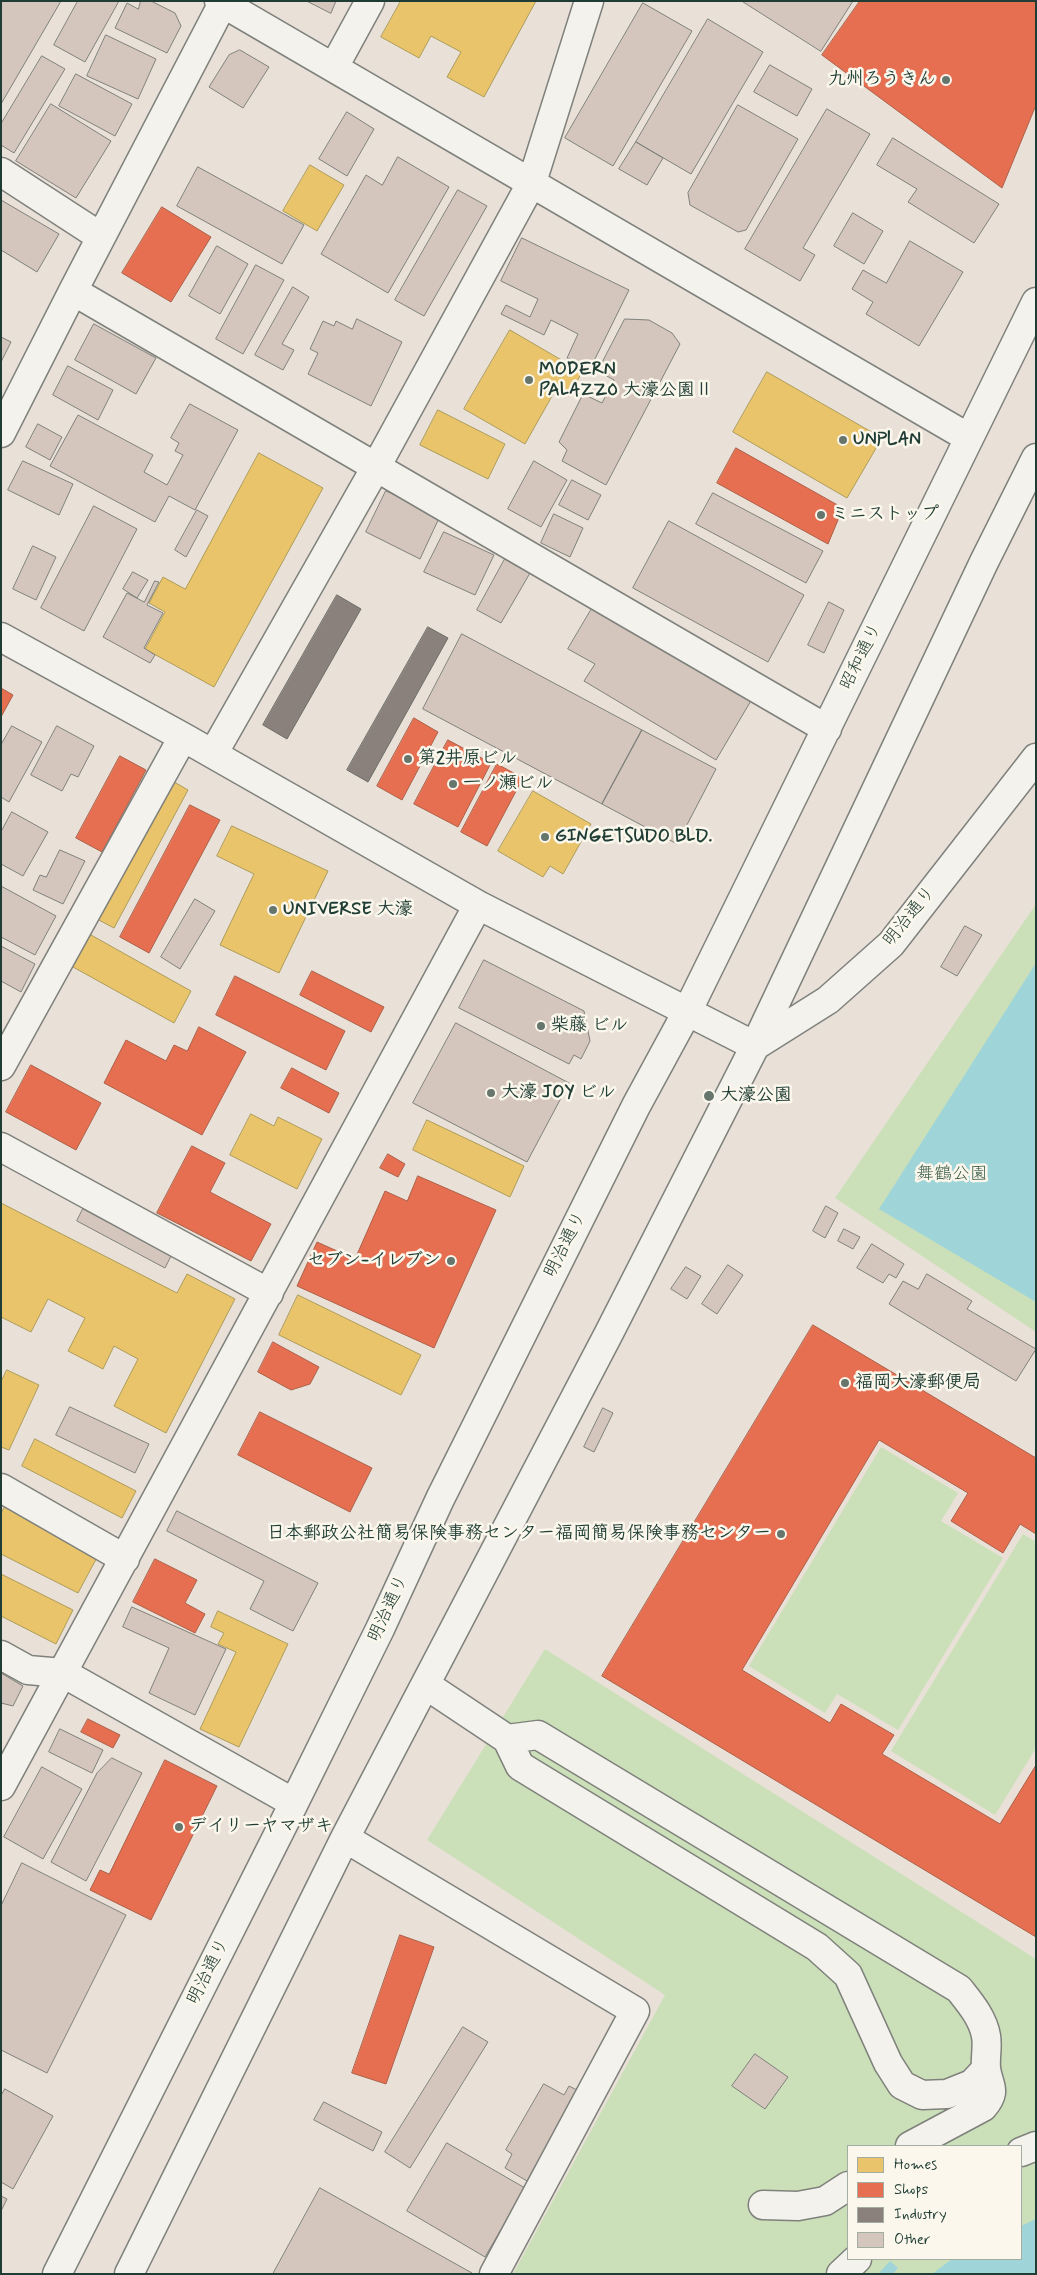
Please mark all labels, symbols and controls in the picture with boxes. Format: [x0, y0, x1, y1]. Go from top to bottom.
place label: 九州ろうきん [828, 69, 936, 91]
marker: 九州ろうきん [940, 74, 952, 86]
place label: MODERN PALAZZO 大濠公園Ⅱ [539, 359, 713, 402]
marker: MODERN PALAZZO 大濠公園Ⅱ [523, 374, 535, 386]
place label: UNPLAN [853, 429, 921, 451]
marker: UNPLAN [837, 434, 849, 446]
place label: ミニストップ [831, 504, 939, 526]
marker: ミニストップ [815, 509, 827, 521]
street label: 昭和通り [837, 620, 887, 694]
place label: 第2井原ビル [418, 748, 517, 770]
marker: 第2井原ビル [402, 753, 414, 765]
place label: 一ノ瀬ビル [463, 773, 553, 795]
marker: 一ノ瀬ビル [447, 778, 459, 790]
place label: GINGETSUDO BLD. [555, 826, 712, 848]
marker: GINGETSUDO BLD. [539, 831, 551, 843]
street label: 明治通り [879, 882, 941, 952]
place label: UNIVERSE 大濠 [283, 899, 413, 921]
marker: UNIVERSE 大濠 [267, 904, 279, 916]
place label: 柴藤 ビル [551, 1015, 628, 1037]
marker: 柴藤 ビル [535, 1020, 547, 1032]
place label: 大濠 JOY ビル [501, 1082, 615, 1104]
place label: 大濠公園 [720, 1085, 792, 1107]
marker: 大濠 JOY ビル [485, 1087, 497, 1099]
marker: 大濠公園 [702, 1089, 716, 1103]
park label: 舞鶴公園 [916, 1164, 988, 1186]
street label: 明治通り [540, 1208, 592, 1282]
place label: セブン-イレブン [307, 1250, 441, 1272]
marker: セブン-イレブン [445, 1255, 457, 1267]
place label: 福岡大濠郵便局 [855, 1372, 981, 1394]
marker: 福岡大濠郵便局 [839, 1377, 851, 1389]
place label: 日本郵政公社簡易保険事務センター福岡簡易保険事務センター [267, 1523, 771, 1545]
marker: 日本郵政公社簡易保険事務センター福岡簡易保険事務センター [775, 1528, 787, 1540]
street label: 明治通り [364, 1572, 414, 1646]
place label: デイリーヤマザキ [189, 1816, 333, 1838]
marker: デイリーヤマザキ [173, 1821, 185, 1833]
street label: 明治通り [183, 1935, 235, 2009]
legend [847, 2145, 1022, 2260]
text: Homes [894, 2155, 937, 2175]
text: Shops [894, 2180, 928, 2200]
text: Industry [894, 2205, 947, 2225]
text: Other [894, 2230, 930, 2250]

